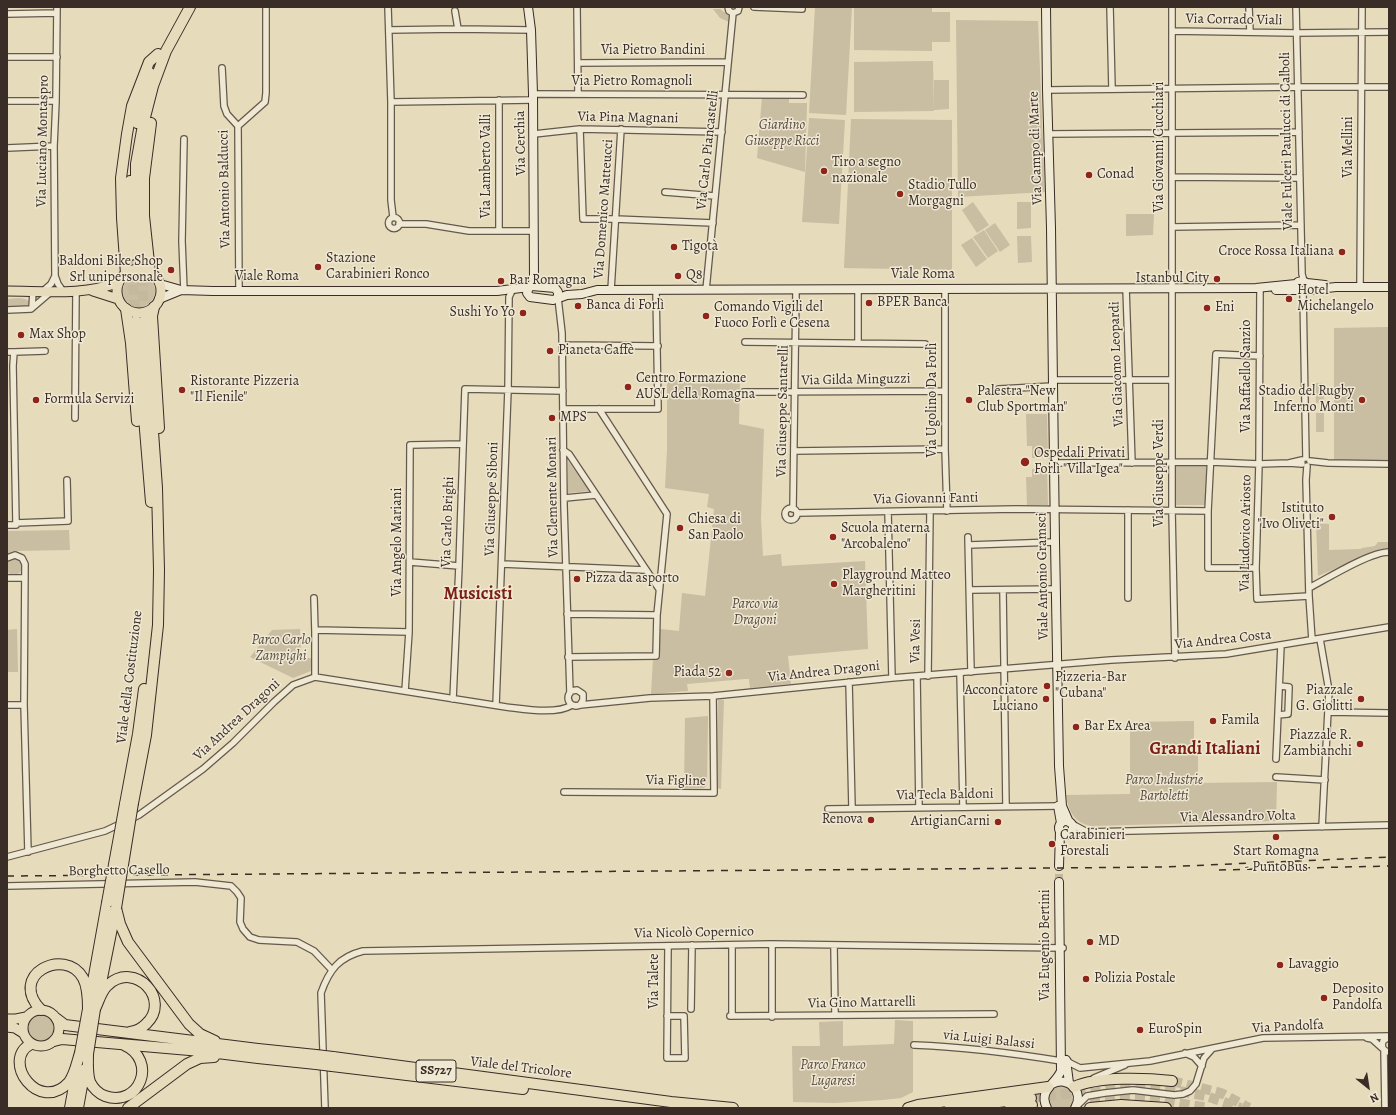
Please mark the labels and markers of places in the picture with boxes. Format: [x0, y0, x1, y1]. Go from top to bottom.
place label: Tiro a segno nazionale [832, 155, 901, 188]
marker: Tiro a segno nazionale [819, 166, 829, 176]
place label: Conad [1097, 167, 1134, 183]
marker: Conad [1084, 170, 1094, 180]
place label: Stadio Tullo Morgagni [908, 178, 976, 210]
marker: Stadio Tullo Morgagni [895, 189, 905, 199]
place label: Tigotà [682, 239, 718, 255]
marker: Tigotà [669, 242, 679, 252]
place label: Croce Rossa Italiana [1219, 244, 1334, 260]
marker: Croce Rossa Italiana [1337, 247, 1347, 257]
place label: Stazione Carabinieri Ronco [326, 251, 430, 284]
place label: Baldoni Bike Shop Srl unipersonale [59, 254, 163, 286]
marker: Stazione Carabinieri Ronco [313, 262, 323, 272]
marker: Baldoni Bike Shop Srl unipersonale [166, 265, 176, 275]
place label: Q8 [686, 268, 703, 284]
marker: Q8 [673, 271, 683, 281]
place label: Istanbul City [1136, 271, 1209, 287]
place label: Bar Romagna [509, 273, 587, 289]
marker: Istanbul City [1212, 274, 1222, 284]
marker: Bar Romagna [496, 276, 506, 286]
place label: Hotel Michelangelo [1297, 283, 1374, 316]
marker: Hotel Michelangelo [1284, 294, 1294, 304]
place label: BPER Banca [877, 295, 948, 311]
place label: Banca di Forlì [586, 298, 664, 314]
marker: BPER Banca [864, 298, 874, 308]
place label: Comando Vigili del Fuoco Forlì e Cesena [714, 300, 830, 332]
place label: Eni [1215, 300, 1234, 316]
marker: Banca di Forlì [573, 301, 583, 311]
marker: Eni [1202, 303, 1212, 313]
place label: Sushi Yo Yo [450, 305, 515, 321]
marker: Sushi Yo Yo [518, 308, 528, 318]
marker: Comando Vigili del Fuoco Forlì e Cesena [701, 311, 711, 321]
place label: Max Shop [29, 327, 86, 343]
marker: Max Shop [16, 330, 26, 340]
place label: Pianeta Caffè [558, 343, 634, 359]
marker: Pianeta Caffè [545, 346, 555, 356]
place label: Centro Formazione AUSL della Romagna [636, 371, 755, 404]
place label: Ristorante Pizzeria "Il Fienile" [190, 374, 299, 406]
marker: Centro Formazione AUSL della Romagna [623, 382, 633, 392]
place label: Palestra "New Club Sportman" [977, 384, 1067, 416]
place label: Stadio del Rugby Inferno Monti [1258, 384, 1354, 416]
marker: Ristorante Pizzeria "Il Fienile" [177, 385, 187, 395]
place label: Formula Servizi [44, 392, 134, 408]
marker: Formula Servizi [31, 395, 41, 405]
marker: Palestra "New Club Sportman" [964, 395, 974, 405]
marker: Stadio del Rugby Inferno Monti [1357, 395, 1367, 405]
place label: MPS [560, 410, 587, 426]
marker: MPS [547, 413, 557, 423]
place label: Ospedali Privati Forlì "Villa Igea" [1034, 446, 1125, 478]
marker: Ospedali Privati Forlì "Villa Igea" [1019, 456, 1031, 468]
place label: Istituto "Ivo Oliveti" [1257, 501, 1324, 534]
place label: Chiesa di San Paolo [688, 512, 743, 544]
marker: Istituto "Ivo Oliveti" [1327, 512, 1337, 522]
place label: Scuola materna "Arcobaleno" [841, 521, 930, 554]
marker: Chiesa di San Paolo [675, 523, 685, 533]
marker: Scuola materna "Arcobaleno" [828, 532, 838, 542]
place label: Playground Matteo Margheritini [842, 568, 951, 600]
place label: Pizza da asporto [585, 571, 679, 587]
marker: Pizza da asporto [572, 574, 582, 584]
marker: Playground Matteo Margheritini [829, 579, 839, 589]
place label: Piada 52 [673, 665, 721, 681]
marker: Piada 52 [724, 668, 734, 678]
place label: Pizzeria-Bar "Cubana" [1055, 670, 1127, 702]
marker: Pizzeria-Bar "Cubana" [1042, 681, 1052, 691]
place label: Acconciatore Luciano [964, 683, 1038, 716]
place label: Piazzale G. Giolitti [1296, 683, 1353, 716]
marker: Acconciatore Luciano [1041, 694, 1051, 704]
marker: Piazzale G. Giolitti [1356, 694, 1366, 704]
place label: Famila [1221, 713, 1260, 729]
marker: Famila [1208, 716, 1218, 726]
place label: Bar Ex Area [1084, 719, 1151, 735]
marker: Bar Ex Area [1071, 722, 1081, 732]
place label: Piazzale R. Zambianchi [1283, 728, 1352, 760]
marker: Piazzale R. Zambianchi [1355, 739, 1365, 749]
place label: Renova [822, 812, 863, 828]
place label: ArtigianCarni [911, 814, 990, 830]
marker: Renova [866, 815, 876, 825]
marker: ArtigianCarni [993, 817, 1003, 827]
place label: Carabinieri Forestali [1060, 828, 1125, 860]
marker: Start Romagna - PuntoBus [1271, 832, 1281, 842]
marker: Carabinieri Forestali [1047, 839, 1057, 849]
place label: Start Romagna - PuntoBus [1233, 844, 1319, 876]
place label: MD [1098, 934, 1120, 950]
marker: MD [1085, 937, 1095, 947]
place label: Lavaggio [1288, 957, 1339, 973]
marker: Lavaggio [1275, 960, 1285, 970]
place label: Polizia Postale [1094, 971, 1176, 987]
marker: Polizia Postale [1081, 974, 1091, 984]
place label: Deposito Pandolfa [1332, 982, 1384, 1014]
marker: Deposito Pandolfa [1319, 993, 1329, 1003]
place label: EuroSpin [1148, 1022, 1202, 1038]
marker: EuroSpin [1135, 1025, 1145, 1035]

